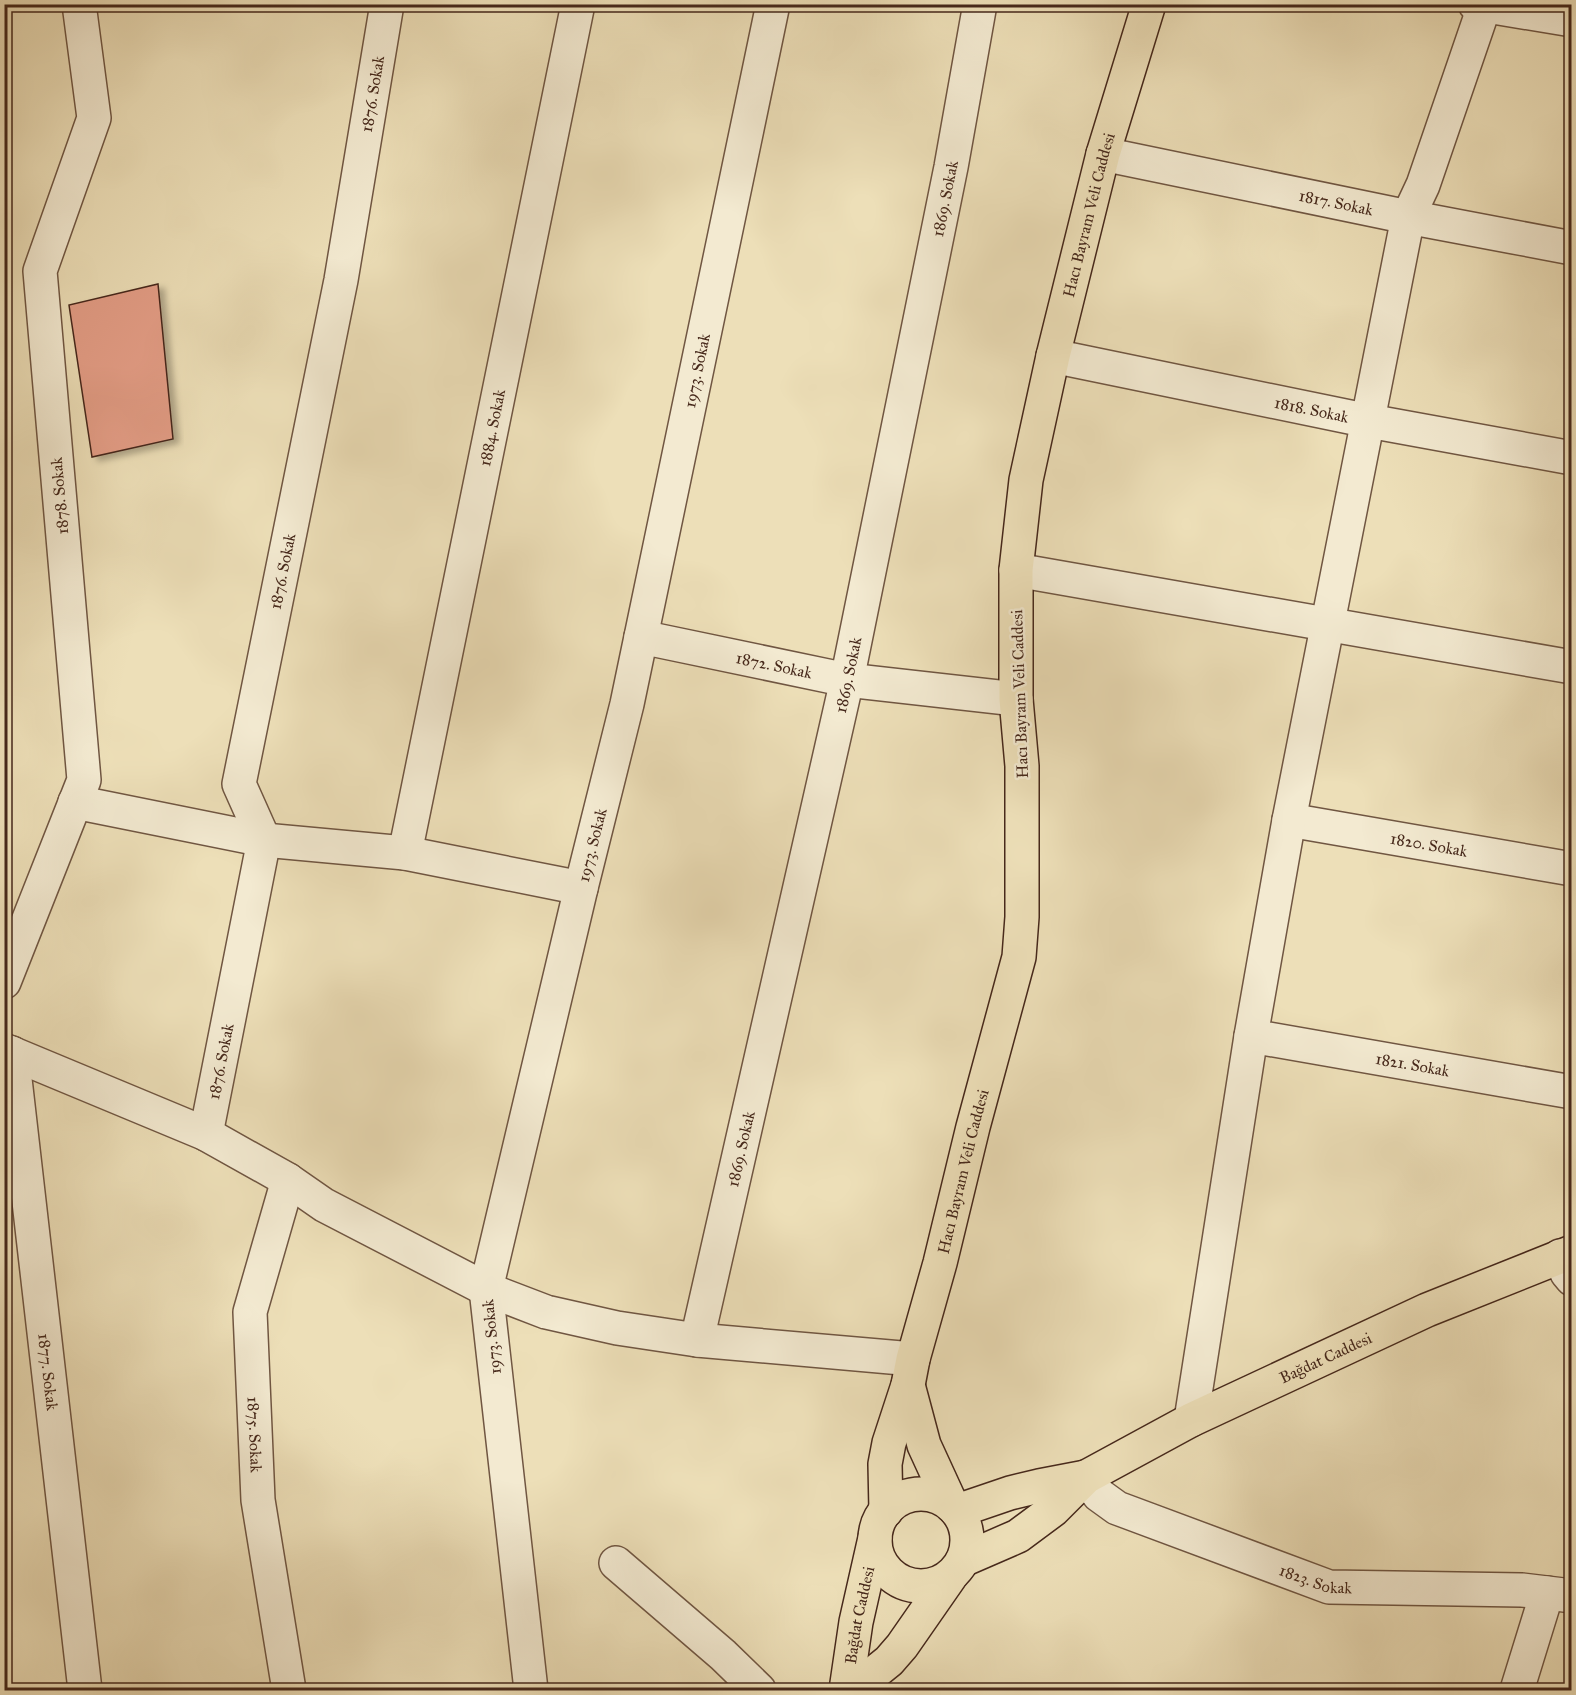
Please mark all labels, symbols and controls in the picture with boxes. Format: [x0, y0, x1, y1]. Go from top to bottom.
street label: 1876. Sokak [357, 54, 388, 134]
street label: Hacı Bayram Veli Caddesi [1059, 130, 1119, 299]
street label: 1869. Sokak [928, 159, 962, 239]
street label: 1817. Sokak [1297, 186, 1375, 220]
street label: 1973. Sokak [680, 331, 714, 409]
street label: 1884. Sokak [475, 387, 509, 468]
street label: 1818. Sokak [1273, 393, 1351, 427]
street label: 1878. Sokak [47, 456, 72, 535]
street label: 1876. Sokak [266, 531, 300, 611]
street label: Hacı Bayram Veli Caddesi [1007, 609, 1032, 779]
street label: 1869. Sokak [831, 635, 866, 715]
street label: 1872. Sokak [734, 648, 814, 683]
street label: 1973. Sokak [574, 806, 611, 884]
street label: 1820. Sokak [1389, 829, 1469, 861]
street label: 1876. Sokak [204, 1021, 238, 1101]
street label: 1821. Sokak [1374, 1049, 1451, 1081]
street label: Hacı Bayram Veli Caddesi [934, 1086, 993, 1256]
street label: 1869. Sokak [723, 1109, 759, 1189]
street label: 1973. Sokak [478, 1298, 505, 1375]
street label: Bağdat Caddesi [1277, 1328, 1375, 1387]
street label: 1877. Sokak [34, 1332, 62, 1412]
street label: 1875. Sokak [244, 1396, 266, 1474]
street label: 1823. Sokak [1277, 1560, 1352, 1597]
street label: Bağdat Caddesi [841, 1564, 878, 1665]

